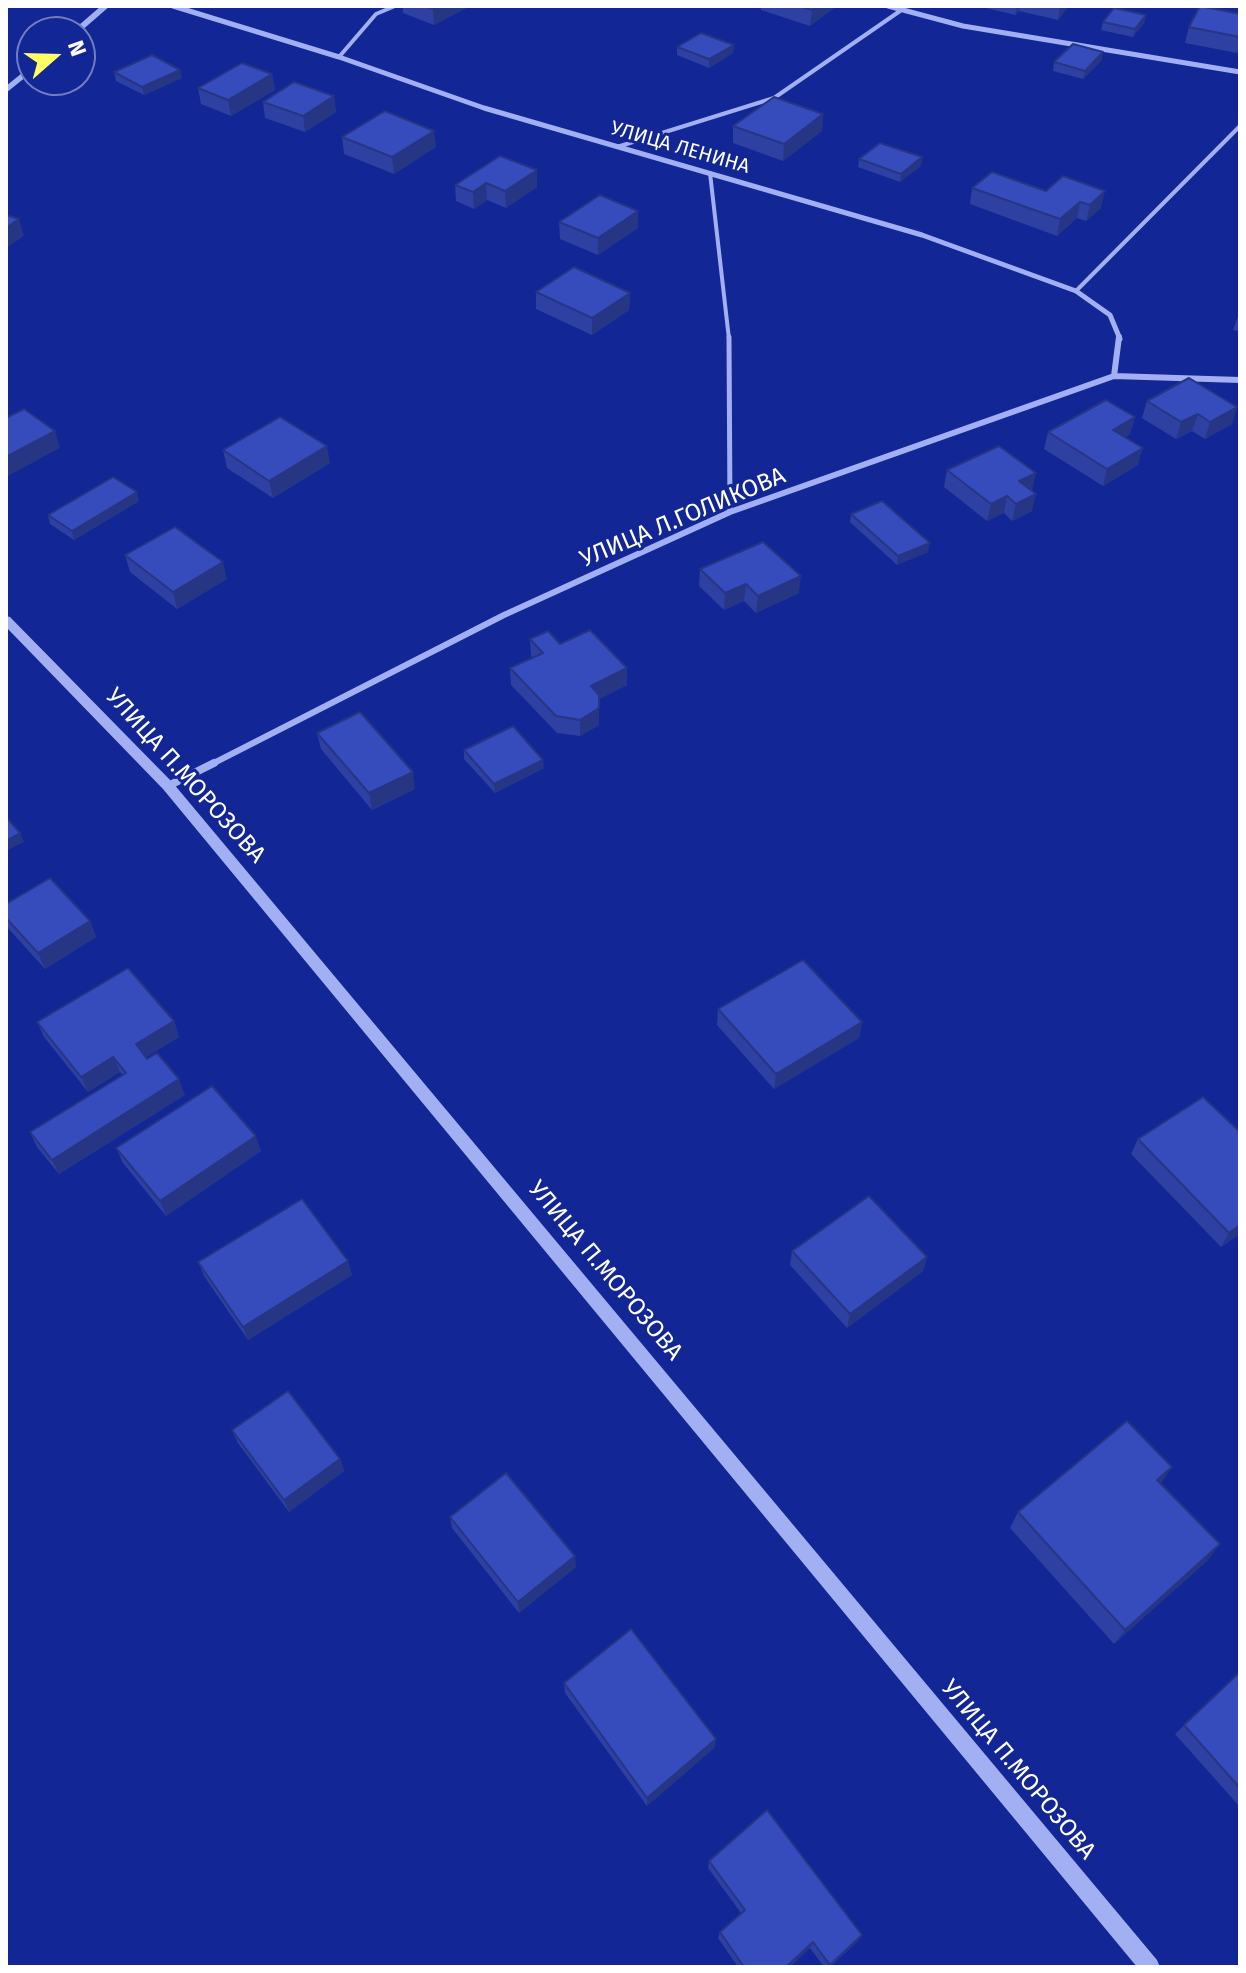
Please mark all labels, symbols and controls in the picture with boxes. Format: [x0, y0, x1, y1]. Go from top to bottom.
north arrow [16, 16, 96, 96]
text: N [62, 37, 92, 60]
street label: УЛИЦА ЛЕНИНА [608, 117, 752, 179]
street label: УЛИЦА Л.ГОЛИКОВА [576, 462, 790, 574]
street label: УЛИЦА П.МОРОЗОВА [99, 683, 271, 869]
street label: УЛИЦА П.МОРОЗОВА [522, 1176, 688, 1366]
street label: УЛИЦА П.МОРОЗОВА [935, 1675, 1101, 1865]

